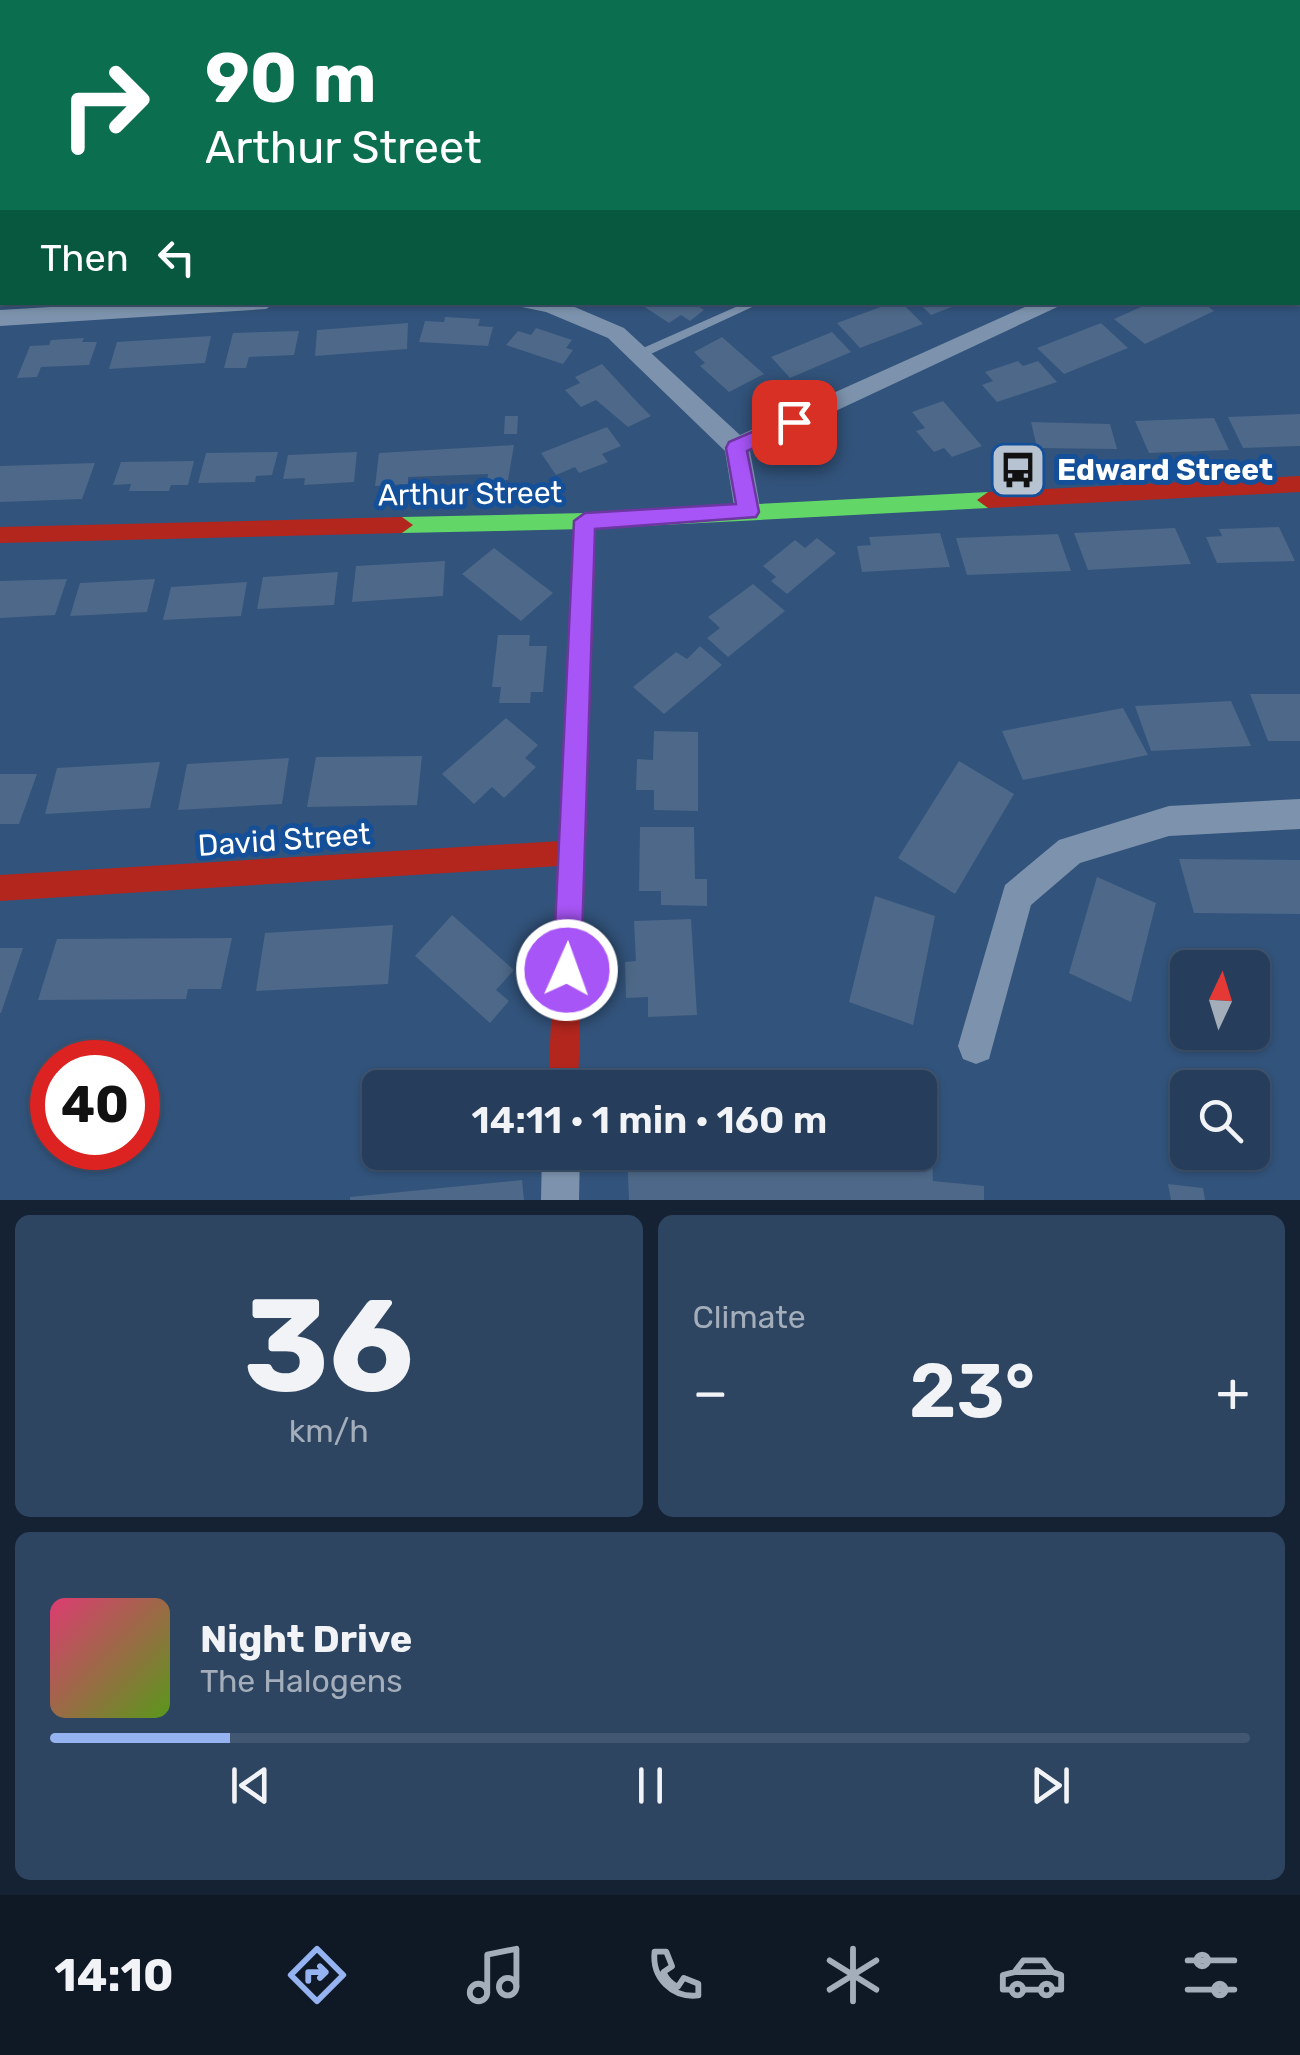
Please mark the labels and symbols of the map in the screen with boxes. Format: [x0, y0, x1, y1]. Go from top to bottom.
pin [752, 380, 837, 465]
bus stop icon: Edward Street [988, 440, 1048, 500]
place label: Edward Street [1057, 452, 1273, 488]
street label: Arthur Street [378, 474, 563, 514]
street label: David Street [197, 816, 372, 864]
position arrow [515, 918, 619, 1022]
north arrow [1170, 950, 1270, 1050]
speed limit sign: 40 [30, 1040, 160, 1170]

